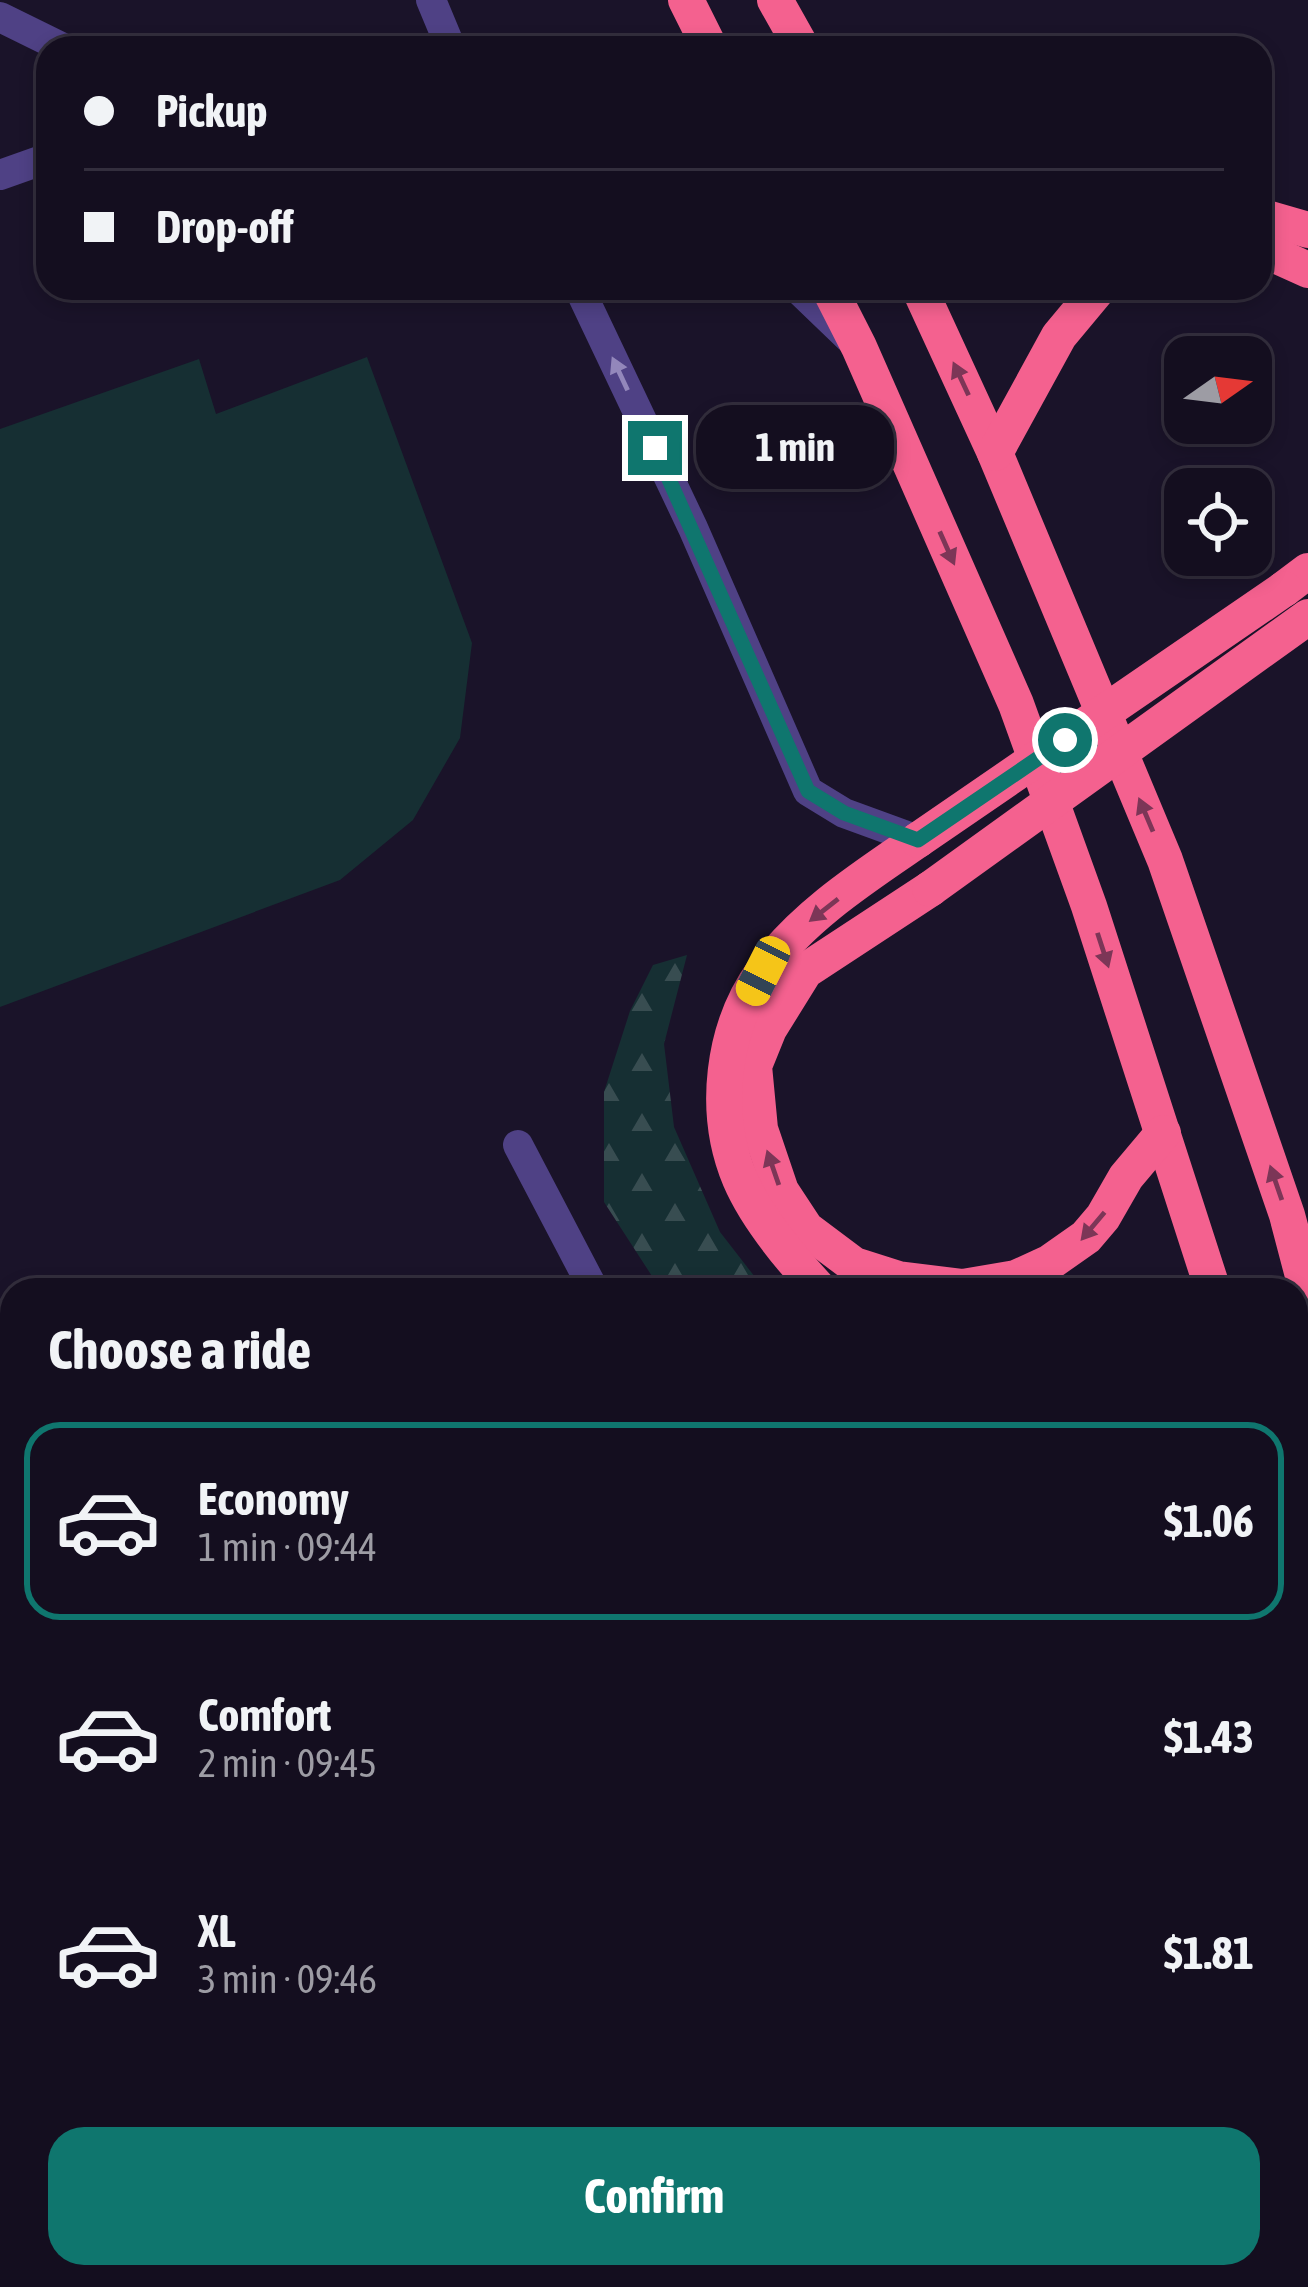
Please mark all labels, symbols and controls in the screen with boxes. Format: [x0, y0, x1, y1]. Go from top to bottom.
text: Pickup [156, 85, 267, 137]
text: Drop-off [156, 201, 294, 253]
north arrow [1164, 336, 1272, 444]
map controls [1164, 336, 1272, 576]
one-way arrow [610, 356, 630, 391]
one-way arrow [951, 361, 971, 396]
callout: 1 min [697, 406, 895, 490]
route end [628, 421, 682, 475]
text: 1 min [755, 425, 835, 469]
button: locate [1164, 468, 1272, 576]
one-way arrow [937, 530, 957, 565]
route start [1038, 713, 1092, 767]
one-way arrow [1136, 797, 1155, 833]
one-way arrow [809, 897, 840, 922]
car [731, 931, 795, 1011]
one-way arrow [1095, 932, 1114, 969]
one-way arrow [763, 1150, 781, 1186]
one-way arrow [1266, 1165, 1284, 1201]
one-way arrow [1081, 1211, 1107, 1241]
text: Choose a ride [48, 1319, 311, 1380]
icon: car [54, 1467, 162, 1575]
text: Economy [198, 1473, 349, 1525]
text: $1.06 [1164, 1495, 1254, 1547]
text: 1 min · 09:44 [198, 1525, 377, 1569]
icon: car [54, 1683, 162, 1791]
text: Comfort [198, 1689, 331, 1741]
text: $1.43 [1164, 1711, 1254, 1763]
text: 2 min · 09:45 [198, 1741, 377, 1785]
icon: car [54, 1899, 162, 2007]
text: XL [198, 1905, 236, 1957]
text: $1.81 [1164, 1927, 1254, 1979]
text: 3 min · 09:46 [198, 1957, 377, 2001]
button: Confirm [48, 2127, 1260, 2265]

